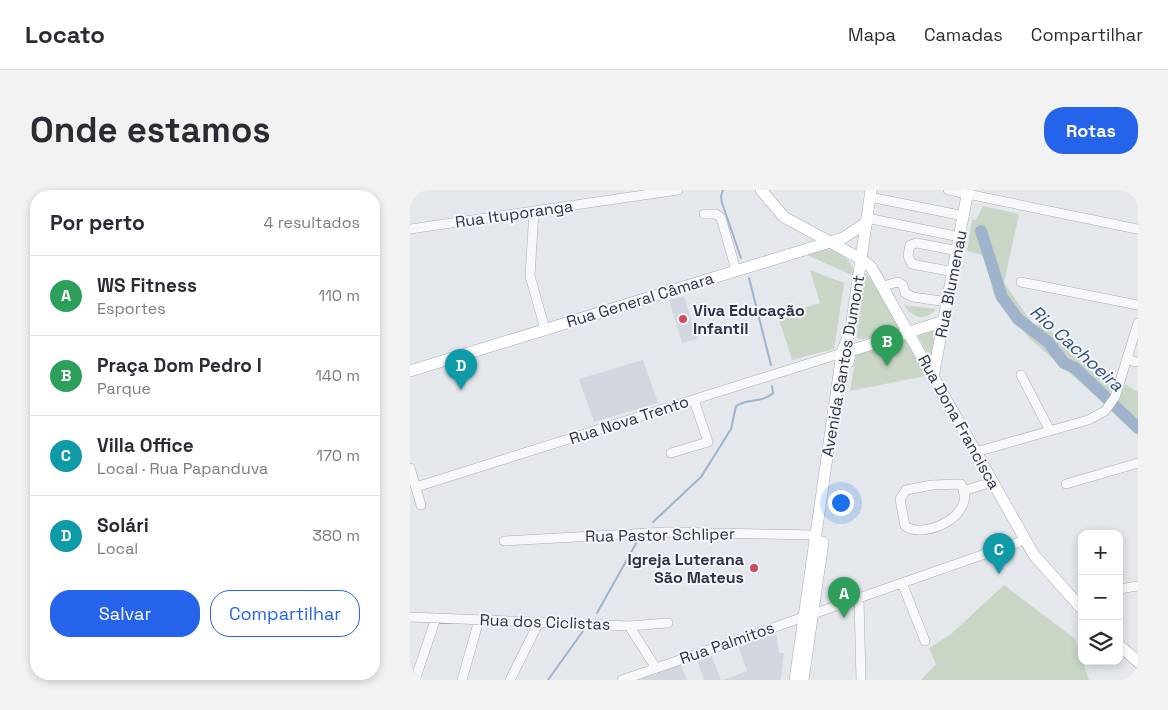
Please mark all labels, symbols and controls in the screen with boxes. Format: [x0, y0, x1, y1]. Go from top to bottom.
text: Locato [25, 19, 105, 50]
text: Mapa [848, 23, 896, 46]
text: Camadas [924, 23, 1003, 46]
text: Compartilhar [1031, 23, 1143, 46]
button: Rotas [1044, 107, 1138, 154]
text: Onde estamos [30, 108, 271, 152]
street label: Rua Ituporanga [454, 195, 574, 233]
text: Por perto [50, 209, 145, 236]
text: 4 resultados [264, 212, 360, 233]
street label: Rua Blumenau [930, 228, 972, 340]
street label: Rua General Câmara [564, 268, 716, 332]
text: WS Fitness [97, 273, 197, 298]
street label: Avenida Santos Dumont [817, 274, 869, 458]
text: A [61, 285, 71, 306]
text: 110 m [318, 285, 360, 306]
text: Esportes [97, 298, 166, 319]
place label: Viva Educação Infantil [693, 300, 805, 339]
water label: Rio Cachoeira [1025, 300, 1129, 396]
marker: Viva Educação Infantil [677, 313, 689, 325]
pin: B [871, 325, 903, 366]
pin: D [445, 349, 477, 390]
street label: Rua Dona Francisca [913, 351, 1005, 493]
text: Praça Dom Pedro I [97, 353, 262, 378]
text: B [61, 365, 71, 386]
text: 140 m [315, 365, 360, 386]
text: Parque [97, 378, 151, 399]
street label: Rua Nova Trento [566, 391, 692, 449]
text: Villa Office [97, 433, 194, 458]
text: C [61, 445, 71, 466]
text: 170 m [316, 445, 360, 466]
text: Local · Rua Papanduva [97, 458, 268, 479]
your location [828, 490, 854, 516]
text: Solári [97, 513, 149, 538]
street label: Rua Pastor Schliper [585, 523, 735, 547]
text: D [61, 525, 71, 546]
text: 380 m [312, 525, 360, 546]
map controls [1078, 530, 1123, 665]
button: + [1078, 530, 1123, 575]
pin: C [983, 533, 1015, 574]
text: Local [97, 538, 138, 559]
place label: Igreja Luterana São Mateus [627, 549, 744, 588]
marker: Igreja Luterana São Mateus [748, 562, 760, 574]
button: − [1078, 575, 1123, 620]
pin: A [828, 577, 860, 618]
button: Salvar [50, 590, 200, 637]
button: Compartilhar [210, 590, 360, 637]
street label: Rua dos Ciclistas [479, 609, 611, 635]
street label: Rua Palmitos [677, 617, 777, 669]
button: layers [1078, 620, 1123, 665]

